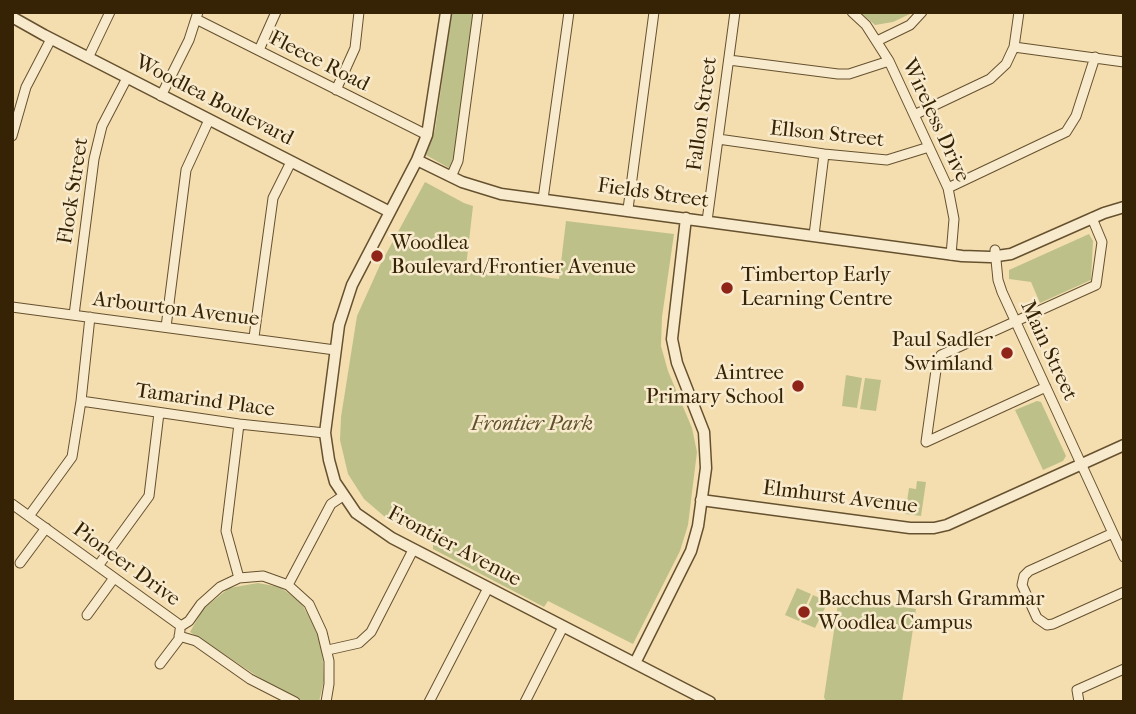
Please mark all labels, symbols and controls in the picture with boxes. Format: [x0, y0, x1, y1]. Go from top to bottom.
street label: Fleece Road [265, 26, 373, 98]
street label: Woodlea Boulevard [131, 50, 297, 152]
street label: Fallon Street [683, 55, 723, 173]
street label: Wireless Drive [895, 55, 975, 187]
street label: Ellson Street [769, 116, 885, 154]
street label: Flock Street [53, 136, 95, 246]
street label: Fields Street [596, 174, 710, 214]
place label: Woodlea Boulevard/Frontier Avenue [391, 231, 636, 281]
marker: Woodlea Boulevard/Frontier Avenue [369, 248, 385, 264]
place label: Timbertop Early Learning Centre [741, 263, 892, 313]
marker: Timbertop Early Learning Centre [719, 280, 735, 296]
street label: Arbourton Avenue [91, 287, 261, 333]
street label: Main Street [1014, 297, 1082, 405]
place label: Paul Sadler Swimland [892, 328, 993, 378]
marker: Paul Sadler Swimland [999, 345, 1015, 361]
place label: Aintree Primary School [646, 361, 784, 411]
marker: Aintree Primary School [790, 378, 806, 394]
street label: Tamarind Place [134, 379, 276, 423]
park label: Frontier Park [471, 412, 593, 438]
street label: Elmhurst Avenue [761, 476, 919, 520]
street label: Frontier Avenue [383, 501, 525, 593]
street label: Pioneer Drive [67, 518, 185, 612]
place label: Bacchus Marsh Grammar Woodlea Campus [818, 587, 1044, 637]
marker: Bacchus Marsh Grammar Woodlea Campus [796, 604, 812, 620]

